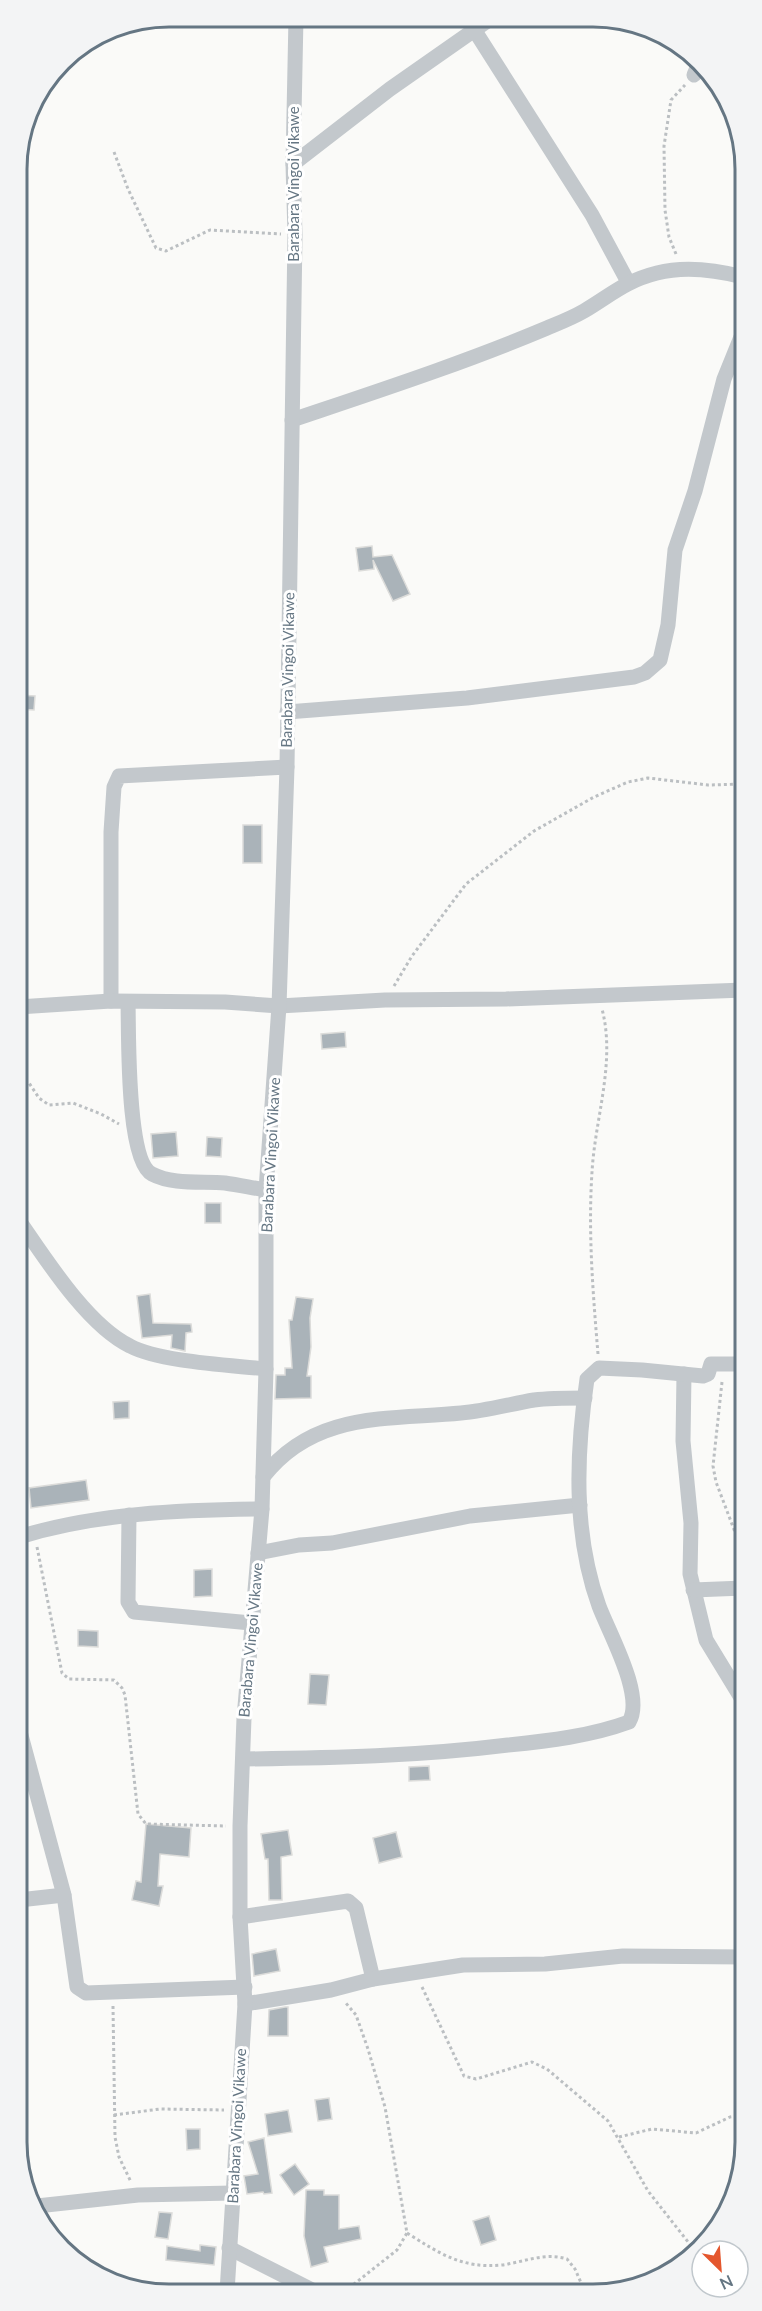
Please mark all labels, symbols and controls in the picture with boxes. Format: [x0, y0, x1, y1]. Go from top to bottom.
street label: Barabara Vingoi Vikawe [284, 106, 302, 262]
street label: Barabara Vingoi Vikawe [277, 592, 297, 748]
street label: Barabara Vingoi Vikawe [257, 1077, 283, 1233]
street label: Barabara Vingoi Vikawe [234, 1562, 266, 1718]
street label: Barabara Vingoi Vikawe [223, 2048, 249, 2204]
north arrow [690, 2239, 750, 2299]
text: N [717, 2272, 736, 2294]

